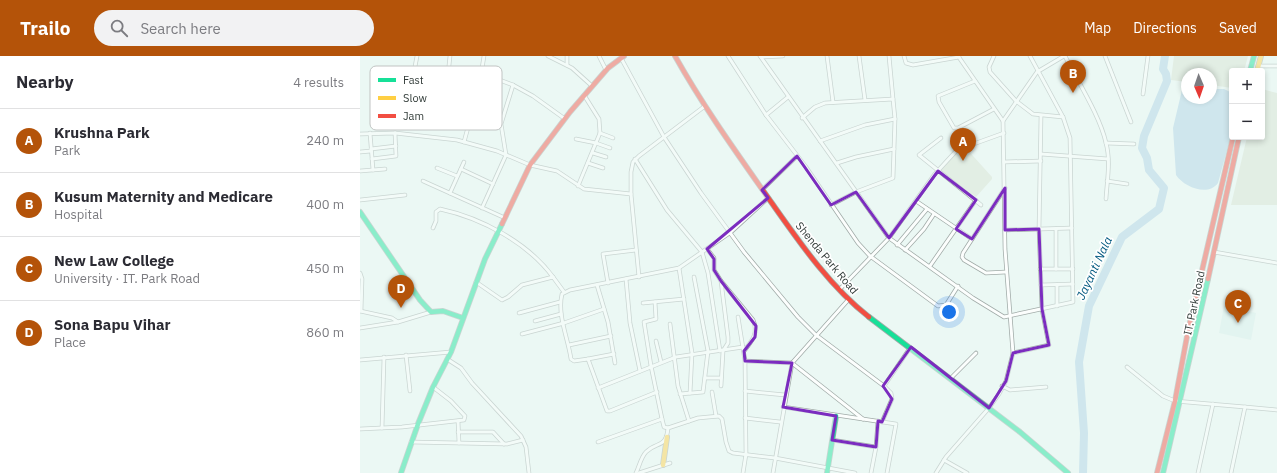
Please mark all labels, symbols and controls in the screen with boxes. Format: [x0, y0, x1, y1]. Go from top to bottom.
search box [94, 10, 374, 46]
text: Trailo [20, 16, 70, 40]
icon: search [108, 17, 130, 39]
text: Search here [140, 19, 221, 38]
text: Map [1084, 19, 1111, 37]
text: Directions [1133, 19, 1197, 37]
text: Saved [1219, 19, 1257, 37]
pin: B [1060, 60, 1086, 93]
legend [370, 66, 502, 130]
north arrow [1181, 68, 1217, 104]
map controls [1229, 68, 1265, 140]
button: + [1229, 68, 1265, 104]
text: Nearby [16, 71, 74, 93]
text: Fast [403, 73, 424, 87]
text: 4 results [293, 74, 344, 91]
text: Slow [403, 91, 427, 105]
button: − [1229, 104, 1265, 140]
text: Jam [403, 109, 424, 123]
text: Krushna Park [54, 123, 150, 142]
pin: A [950, 128, 976, 161]
text: A [25, 132, 33, 149]
text: 240 m [306, 132, 344, 149]
text: Park [54, 142, 80, 159]
text: Kusum Maternity and Medicare [54, 187, 273, 206]
text: B [25, 196, 33, 213]
text: 400 m [306, 196, 344, 213]
text: Hospital [54, 206, 103, 223]
street label: Shenda Park Road [793, 219, 861, 297]
water label: Jayanti Nala [1073, 234, 1115, 302]
text: New Law College [54, 251, 174, 270]
text: C [25, 260, 33, 277]
text: 450 m [306, 260, 344, 277]
text: University · IT. Park Road [54, 270, 200, 287]
street label: IT. Park Road [1180, 270, 1208, 336]
pin: D [388, 275, 414, 308]
pin: C [1225, 290, 1251, 323]
your location [939, 302, 959, 322]
text: Sona Bapu Vihar [54, 315, 171, 334]
text: D [24, 324, 34, 341]
text: 860 m [306, 324, 344, 341]
text: Place [54, 334, 86, 351]

